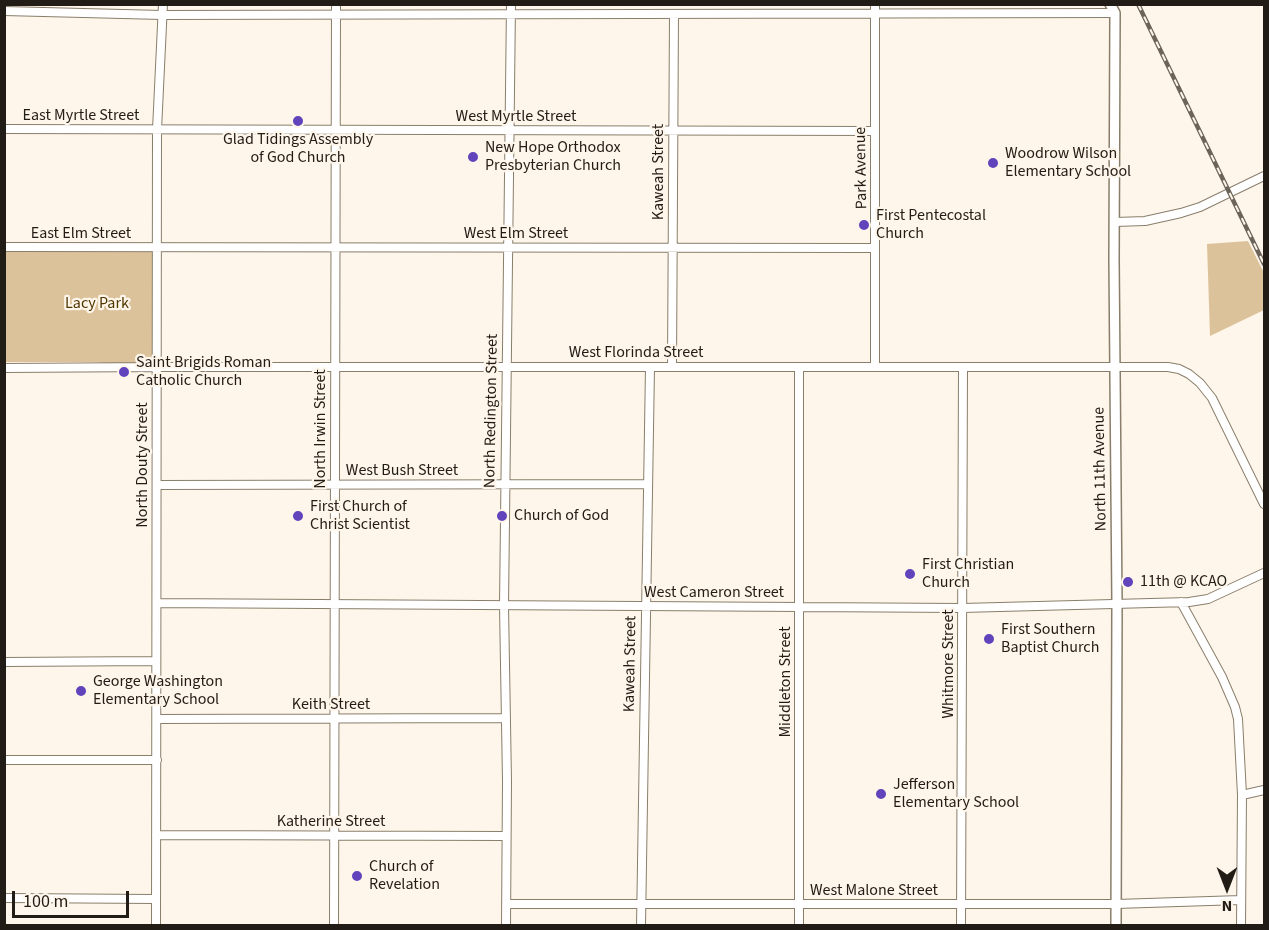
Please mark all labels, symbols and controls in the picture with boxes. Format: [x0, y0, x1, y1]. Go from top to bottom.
street label: East Myrtle Street [23, 106, 139, 126]
street label: West Myrtle Street [456, 107, 576, 127]
marker: Glad Tidings Assembly of God Church [291, 114, 305, 128]
street label: Kaweah Street [649, 124, 669, 220]
street label: Park Avenue [852, 127, 872, 209]
place label: Glad Tidings Assembly of God Church [223, 130, 373, 168]
place label: New Hope Orthodox Presbyterian Church [485, 138, 621, 176]
place label: Woodrow Wilson Elementary School [1005, 144, 1131, 182]
marker: New Hope Orthodox Presbyterian Church [466, 150, 480, 164]
marker: Woodrow Wilson Elementary School [986, 156, 1000, 170]
place label: First Pentecostal Church [876, 206, 986, 244]
marker: First Pentecostal Church [857, 218, 871, 232]
street label: East Elm Street [31, 224, 131, 244]
street label: West Elm Street [464, 224, 568, 244]
park label: Lacy Park [65, 294, 129, 314]
street label: North Redington Street [481, 334, 503, 488]
street label: West Florinda Street [569, 343, 703, 363]
place label: Saint Brigids Roman Catholic Church [136, 353, 271, 391]
marker: Saint Brigids Roman Catholic Church [117, 365, 131, 379]
street label: North Irwin Street [311, 369, 331, 489]
street label: North Douty Street [133, 402, 153, 528]
street label: North 11th Avenue [1090, 407, 1112, 531]
street label: West Bush Street [346, 461, 458, 481]
place label: First Church of Christ Scientist [310, 497, 410, 535]
place label: Church of God [514, 506, 609, 526]
marker: First Church of Christ Scientist [291, 509, 305, 523]
marker: Church of God [495, 509, 509, 523]
place label: First Christian Church [922, 555, 1014, 593]
marker: First Christian Church [903, 567, 917, 581]
place label: 11th @ KCAO [1140, 572, 1227, 592]
marker: 11th @ KCAO [1121, 575, 1135, 589]
street label: West Cameron Street [644, 583, 784, 603]
street label: Whitmore Street [939, 609, 959, 719]
street label: Kaweah Street [621, 616, 641, 712]
place label: First Southern Baptist Church [1001, 620, 1099, 658]
street label: Middleton Street [776, 626, 796, 738]
marker: First Southern Baptist Church [982, 632, 996, 646]
place label: George Washington Elementary School [93, 672, 223, 710]
marker: George Washington Elementary School [74, 684, 88, 698]
street label: Keith Street [292, 695, 370, 715]
place label: Jefferson Elementary School [893, 775, 1019, 813]
marker: Jefferson Elementary School [874, 787, 888, 801]
street label: Katherine Street [277, 812, 385, 832]
place label: Church of Revelation [369, 857, 440, 895]
north arrow [1197, 858, 1257, 918]
marker: Church of Revelation [350, 869, 364, 883]
scale bar [15, 879, 132, 917]
street label: West Malone Street [810, 881, 938, 901]
text: 100 m [23, 889, 68, 914]
text: N [1222, 895, 1232, 917]

